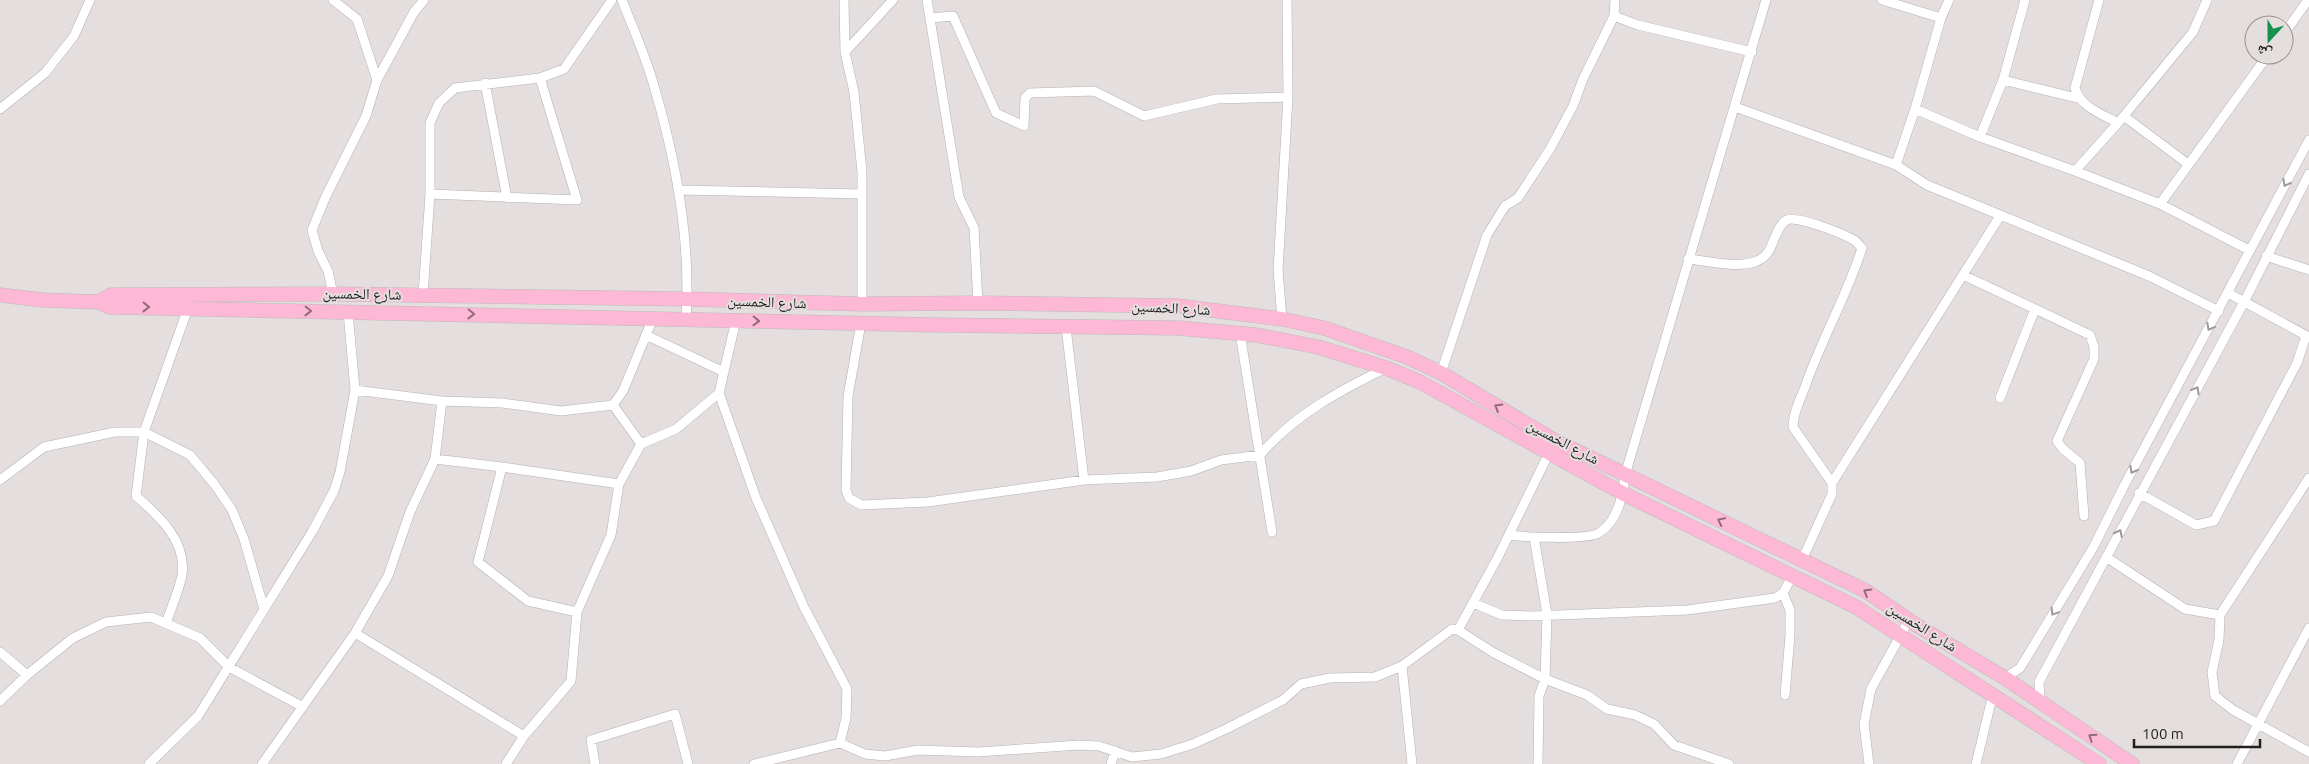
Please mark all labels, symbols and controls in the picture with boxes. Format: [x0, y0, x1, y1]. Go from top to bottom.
north arrow [2244, 15, 2294, 65]
text: ش [2254, 41, 2275, 62]
one-way arrow [2282, 178, 2292, 187]
street label: شارع الخمسين [322, 284, 402, 305]
street label: شارع الخمسين [727, 292, 807, 313]
street label: شارع الخمسين [1131, 297, 1211, 320]
one-way arrow [142, 302, 150, 313]
one-way arrow [304, 306, 312, 316]
one-way arrow [467, 309, 475, 319]
one-way arrow [752, 315, 760, 326]
one-way arrow [2206, 321, 2216, 330]
one-way arrow [2190, 386, 2200, 395]
one-way arrow [1495, 403, 1504, 413]
street label: شارع الخمسين [1523, 416, 1602, 469]
one-way arrow [2129, 464, 2139, 473]
one-way arrow [1717, 517, 1726, 527]
one-way arrow [2113, 529, 2123, 538]
one-way arrow [1863, 589, 1872, 599]
street label: شارع الخمسين [1883, 598, 1960, 656]
one-way arrow [2051, 606, 2061, 615]
scale bar [2134, 716, 2260, 748]
text: 100 m [2142, 725, 2184, 742]
one-way arrow [2088, 733, 2097, 743]

